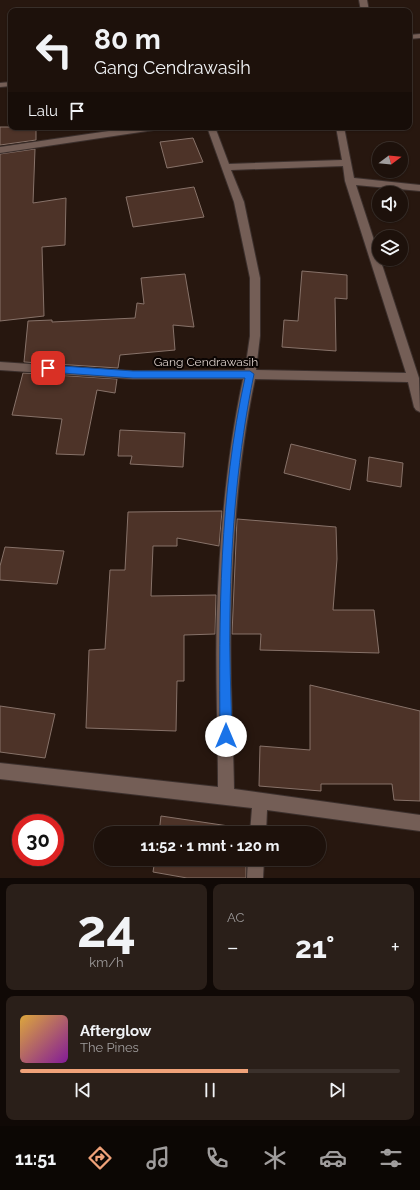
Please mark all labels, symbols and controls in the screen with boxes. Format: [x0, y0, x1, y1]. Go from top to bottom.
text: 80 m [94, 23, 161, 56]
icon: left [28, 24, 80, 76]
text: Gang Cendrawasih [94, 57, 251, 78]
icon: arrive [66, 100, 88, 122]
text: Lalu [28, 102, 58, 120]
north arrow [372, 142, 408, 178]
map controls [372, 142, 408, 266]
button: sound [372, 186, 408, 222]
button: layers [372, 230, 408, 266]
pin [31, 351, 65, 385]
street label: Gang Cendrawasih [154, 355, 258, 369]
icon: arrive [37, 357, 59, 379]
position arrow [205, 715, 247, 757]
speed limit sign: 30 [12, 814, 64, 866]
text: 11:52 · 1 mnt · 120 m [141, 837, 279, 855]
text: 24 [77, 898, 136, 959]
text: AC [227, 910, 244, 925]
text: 21° [295, 930, 335, 965]
text: − [227, 934, 239, 960]
text: + [391, 934, 400, 960]
text: km/h [89, 955, 124, 970]
text: Afterglow [80, 1022, 151, 1040]
text: The Pines [80, 1040, 139, 1055]
icon: previous [72, 1079, 94, 1101]
icon: pause [199, 1079, 221, 1101]
icon: next [326, 1079, 348, 1101]
icon: directions [86, 1144, 114, 1172]
icon: music [144, 1144, 172, 1172]
icon: phone [203, 1144, 231, 1172]
icon: climate [261, 1144, 289, 1172]
icon: car [319, 1144, 347, 1172]
icon: filters [377, 1144, 405, 1172]
text: 11:51 [15, 1148, 56, 1169]

